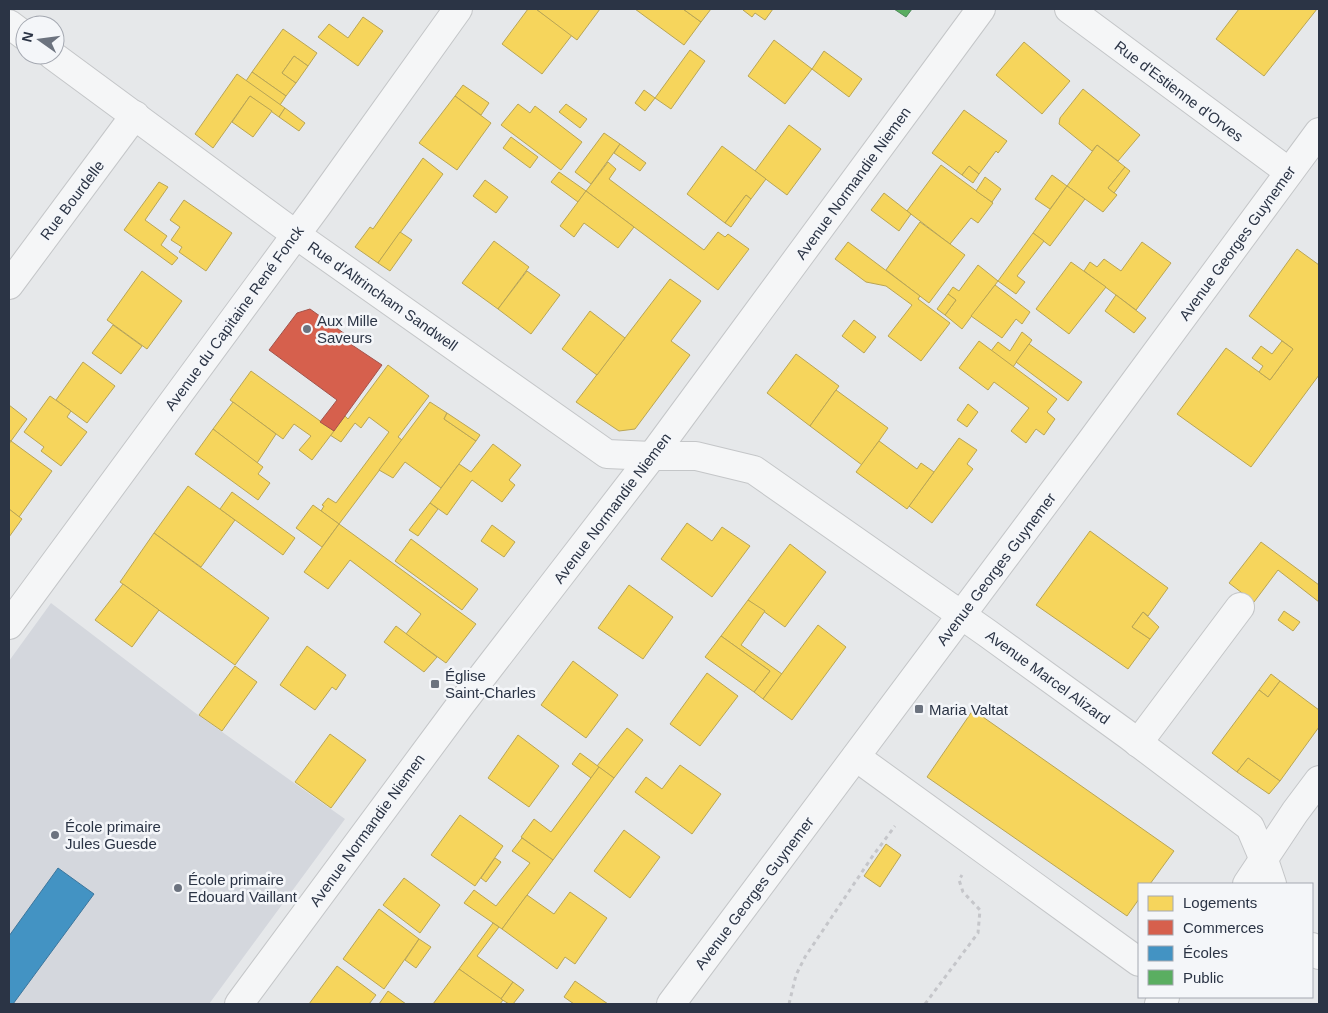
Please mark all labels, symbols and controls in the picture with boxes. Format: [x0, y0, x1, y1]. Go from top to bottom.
north arrow [15, 15, 65, 65]
text: N [18, 30, 36, 44]
street label: Rue d'Estienne d'Orves [1111, 37, 1247, 145]
street label: Avenue Normandie Niemen [792, 104, 914, 262]
street label: Rue Bourdelle [37, 157, 107, 243]
street label: Avenue Georges Guynemer [1175, 163, 1299, 323]
street label: Avenue du Capitaine René Fonck [161, 222, 307, 414]
street label: Rue d'Altrincham Sandwell [305, 238, 461, 354]
place label: Aux Mille Saveurs [317, 312, 378, 346]
marker: Aux Mille Saveurs [301, 323, 313, 335]
street label: Avenue Normandie Niemen [550, 429, 674, 587]
street label: Avenue Georges Guynemer [933, 489, 1059, 649]
street label: Avenue Marcel Alizard [983, 626, 1113, 728]
place label: Église Saint-Charles [445, 667, 536, 701]
marker: Église Saint-Charles [429, 678, 441, 690]
place label: Maria Valtat [929, 701, 1009, 718]
marker: Maria Valtat [913, 703, 925, 715]
street label: Avenue Normandie Niemen [306, 751, 428, 909]
street label: Avenue Georges Guynemer [691, 813, 817, 973]
place label: École primaire Jules Guesde [65, 818, 161, 852]
marker: École primaire Jules Guesde [49, 829, 61, 841]
place label: École primaire Edouard Vaillant [188, 871, 298, 905]
marker: École primaire Edouard Vaillant [172, 882, 184, 894]
legend [1138, 883, 1313, 998]
text: Logements [1183, 894, 1257, 911]
text: Commerces [1183, 919, 1264, 936]
text: Écoles [1183, 944, 1228, 961]
text: Public [1183, 969, 1224, 986]

